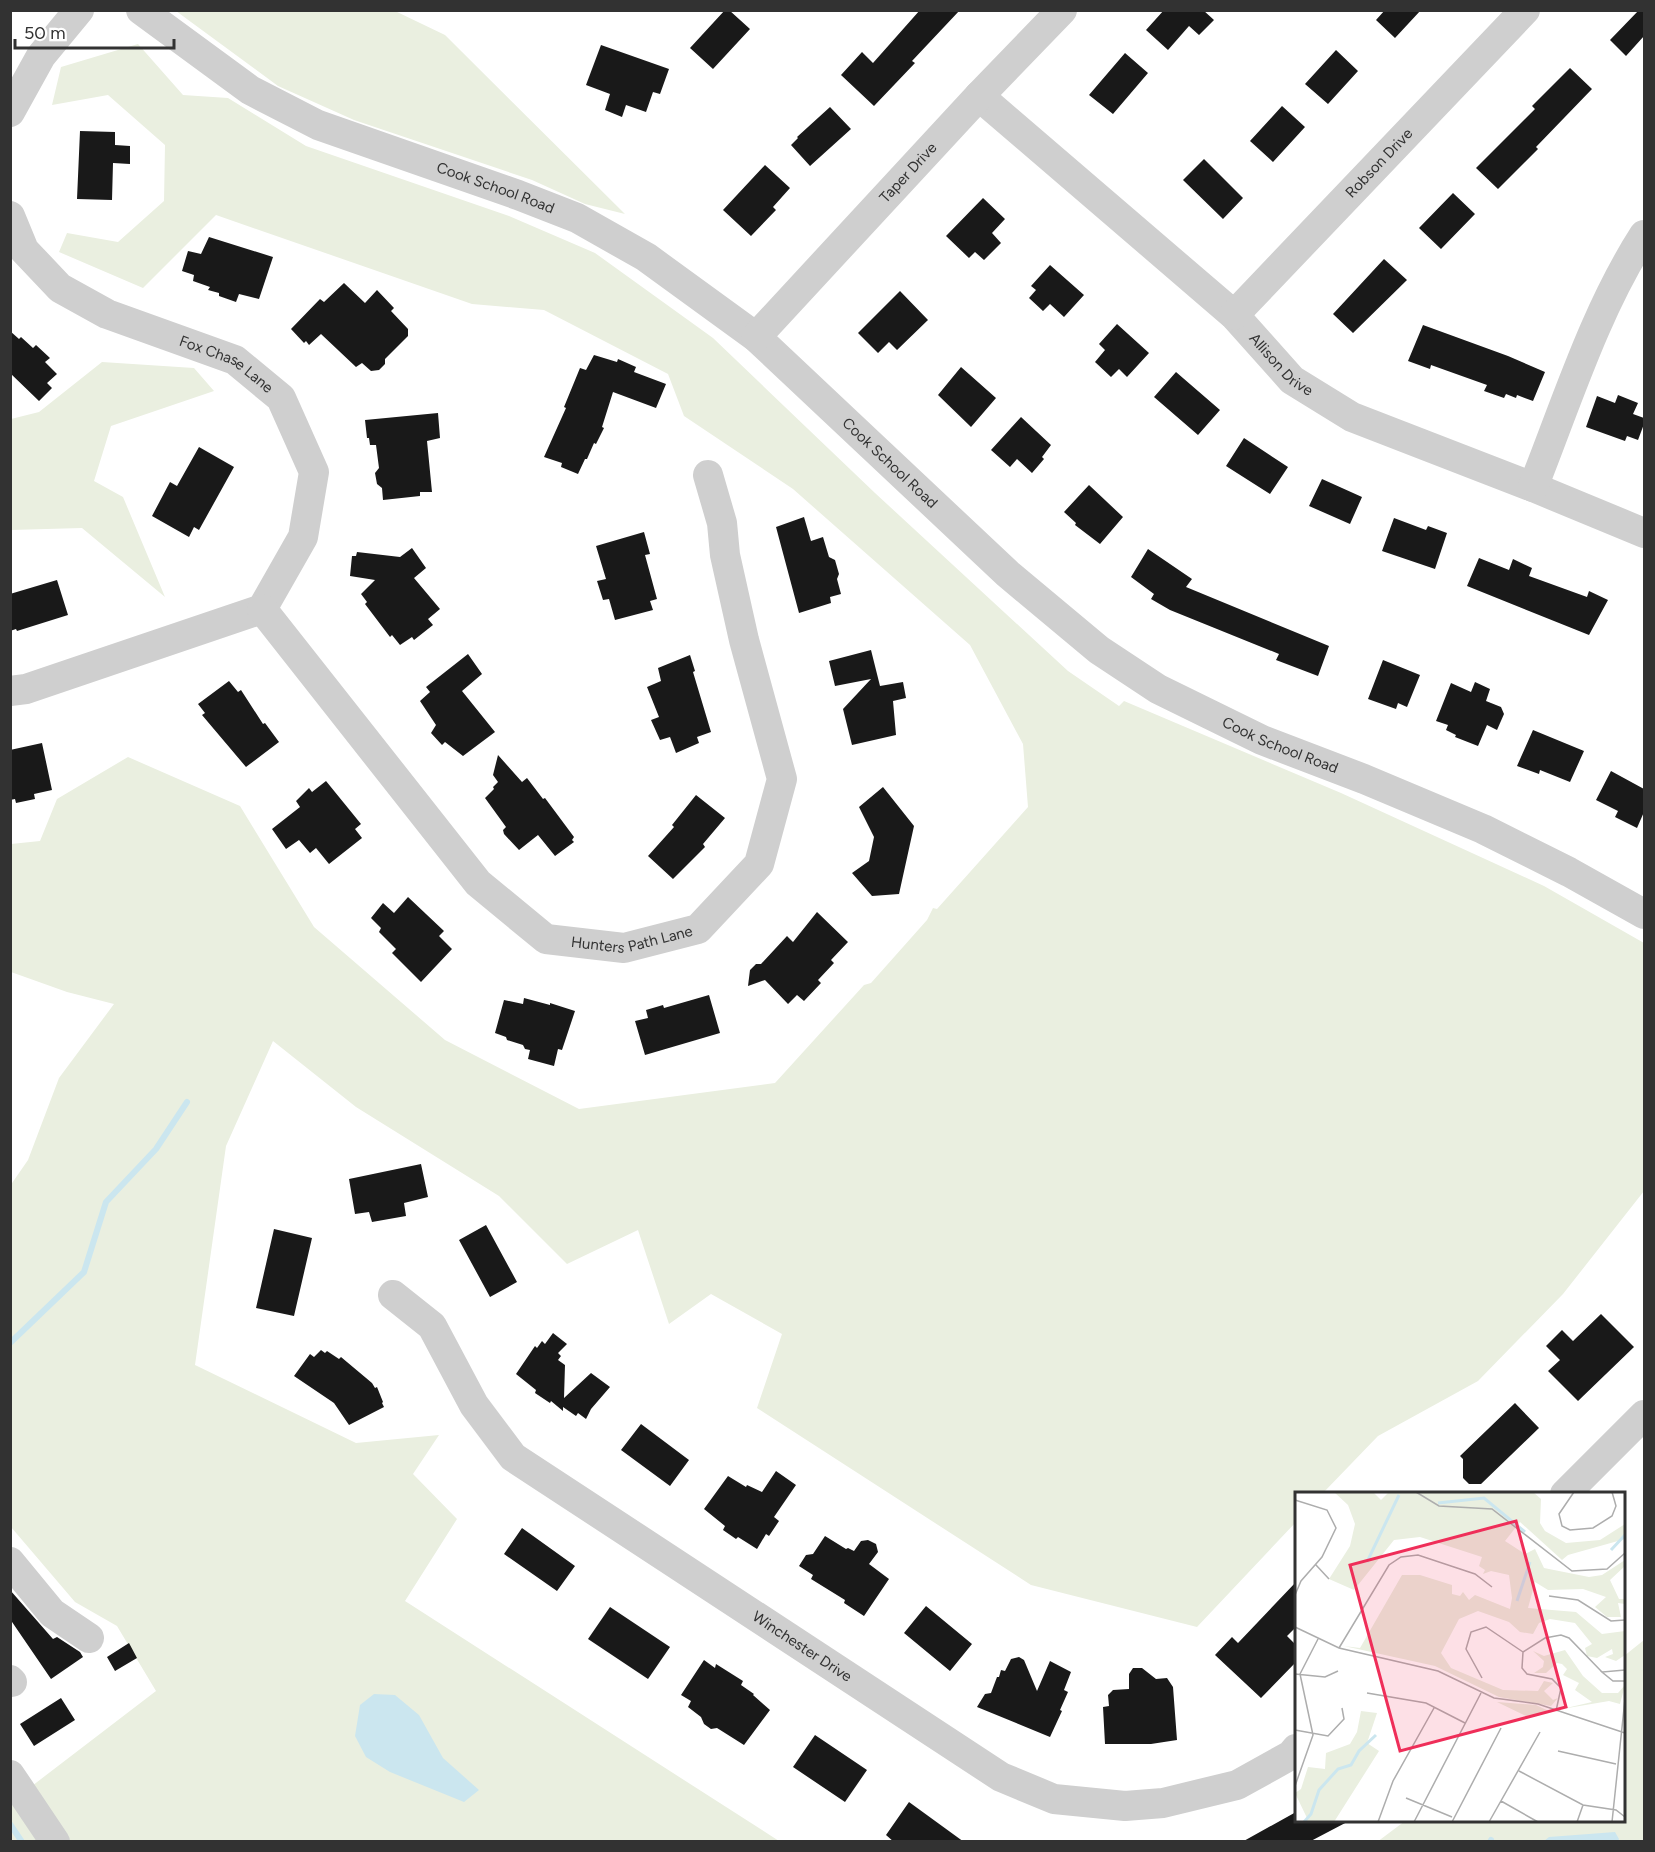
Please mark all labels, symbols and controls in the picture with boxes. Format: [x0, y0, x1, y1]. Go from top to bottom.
scale bar [15, 12, 174, 50]
text: 50 m [24, 22, 66, 44]
street label: Robson Drive [1342, 124, 1416, 202]
street label: Taper Drive [876, 139, 940, 206]
street label: Cook School Road [434, 158, 557, 217]
street label: Allison Drive [1246, 330, 1316, 400]
street label: Fox Chase Lane [177, 332, 277, 397]
street label: Cook School Road [839, 414, 941, 512]
street label: Cook School Road [1219, 713, 1341, 777]
street label: Hunters Path Lane [570, 922, 694, 957]
inset map [1295, 1492, 1625, 1822]
street label: Winchester Drive [749, 1607, 855, 1686]

